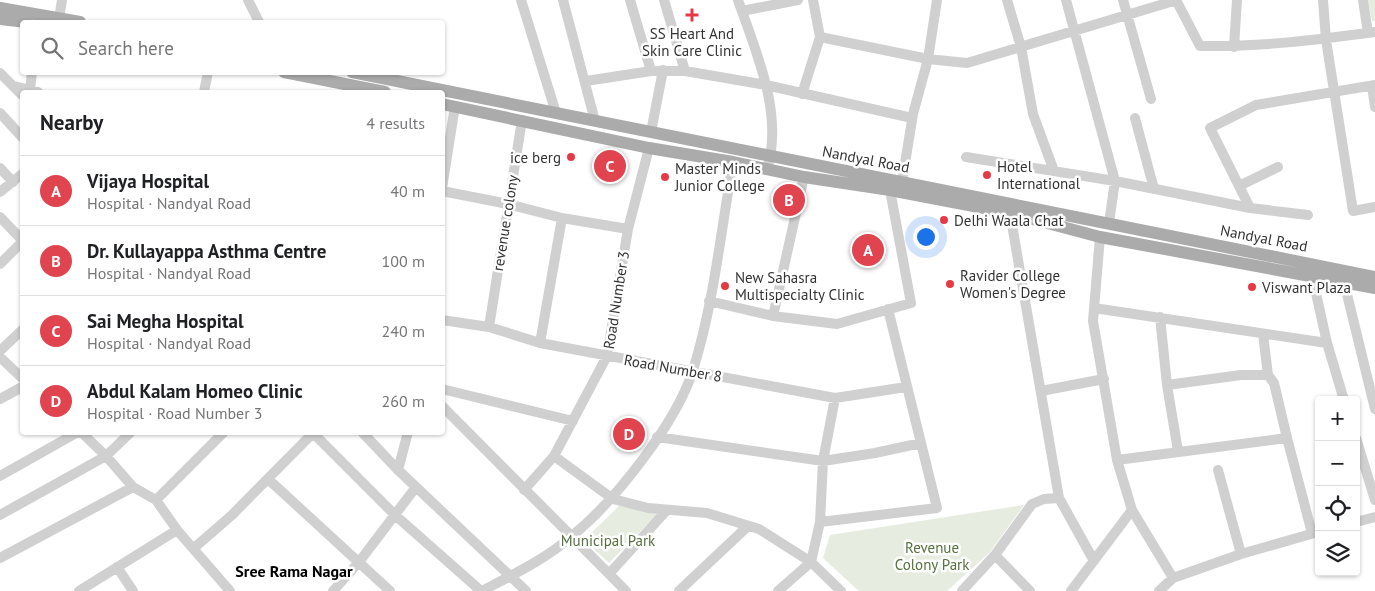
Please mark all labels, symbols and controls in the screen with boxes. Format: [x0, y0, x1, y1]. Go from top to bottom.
marker: SS Heart And Skin Care Clinic [685, 8, 699, 22]
search box [20, 20, 445, 75]
place label: SS Heart And Skin Care Clinic [642, 24, 742, 60]
icon: search [38, 34, 66, 62]
text: Search here [78, 36, 174, 60]
text: Nearby [40, 109, 103, 136]
text: 4 results [366, 113, 425, 133]
street label: Nandyal Road [821, 141, 911, 177]
pin: C [594, 147, 626, 185]
place label: ice berg [510, 148, 561, 167]
marker: ice berg [565, 151, 577, 163]
place label: Hotel International [997, 157, 1081, 193]
place label: Master Minds Junior College [674, 159, 765, 195]
text: Vijaya Hospital [87, 169, 209, 193]
marker: Hotel International [981, 169, 993, 181]
marker: Master Minds Junior College [659, 171, 671, 183]
street label: revenue colony [488, 174, 522, 272]
text: A [51, 181, 61, 201]
text: 40 m [390, 181, 425, 201]
pin: B [773, 181, 805, 219]
text: Hospital · Nandyal Road [87, 193, 251, 213]
place label: Delhi Waala Chat [954, 211, 1064, 230]
marker: Delhi Waala Chat [938, 214, 950, 226]
street label: Nandyal Road [1219, 220, 1309, 256]
your location [913, 224, 939, 250]
pin: A [852, 231, 884, 269]
text: Dr. Kullayappa Asthma Centre [87, 239, 326, 263]
street label: Road Number 3 [599, 250, 633, 350]
text: B [51, 251, 61, 271]
text: 100 m [382, 251, 425, 271]
text: Hospital · Nandyal Road [87, 263, 251, 283]
place label: Ravider College Women's Degree [960, 266, 1066, 302]
place label: New Sahasra Multispecialty Clinic [735, 268, 865, 304]
marker: Ravider College Women's Degree [944, 278, 956, 290]
place label: Viswant Plaza [1261, 278, 1351, 297]
marker: New Sahasra Multispecialty Clinic [719, 280, 731, 292]
marker: Viswant Plaza [1246, 281, 1258, 293]
text: Sai Megha Hospital [87, 309, 244, 333]
text: C [52, 321, 60, 341]
text: 240 m [382, 321, 425, 341]
text: Hospital · Nandyal Road [87, 333, 251, 353]
street label: Road Number 8 [623, 350, 723, 386]
text: Abdul Kalam Homeo Clinic [87, 379, 303, 403]
text: D [51, 391, 61, 411]
text: 260 m [382, 391, 425, 411]
map controls [1315, 396, 1360, 576]
button: + [1315, 396, 1360, 441]
text: Hospital · Road Number 3 [87, 403, 263, 423]
pin: D [613, 415, 645, 453]
button: − [1315, 441, 1360, 486]
button: locate [1315, 486, 1360, 531]
park label: Municipal Park [561, 531, 656, 550]
button: layers [1315, 531, 1360, 576]
park label: Revenue Colony Park [895, 538, 970, 574]
district label: Sree Rama Nagar [235, 561, 353, 581]

